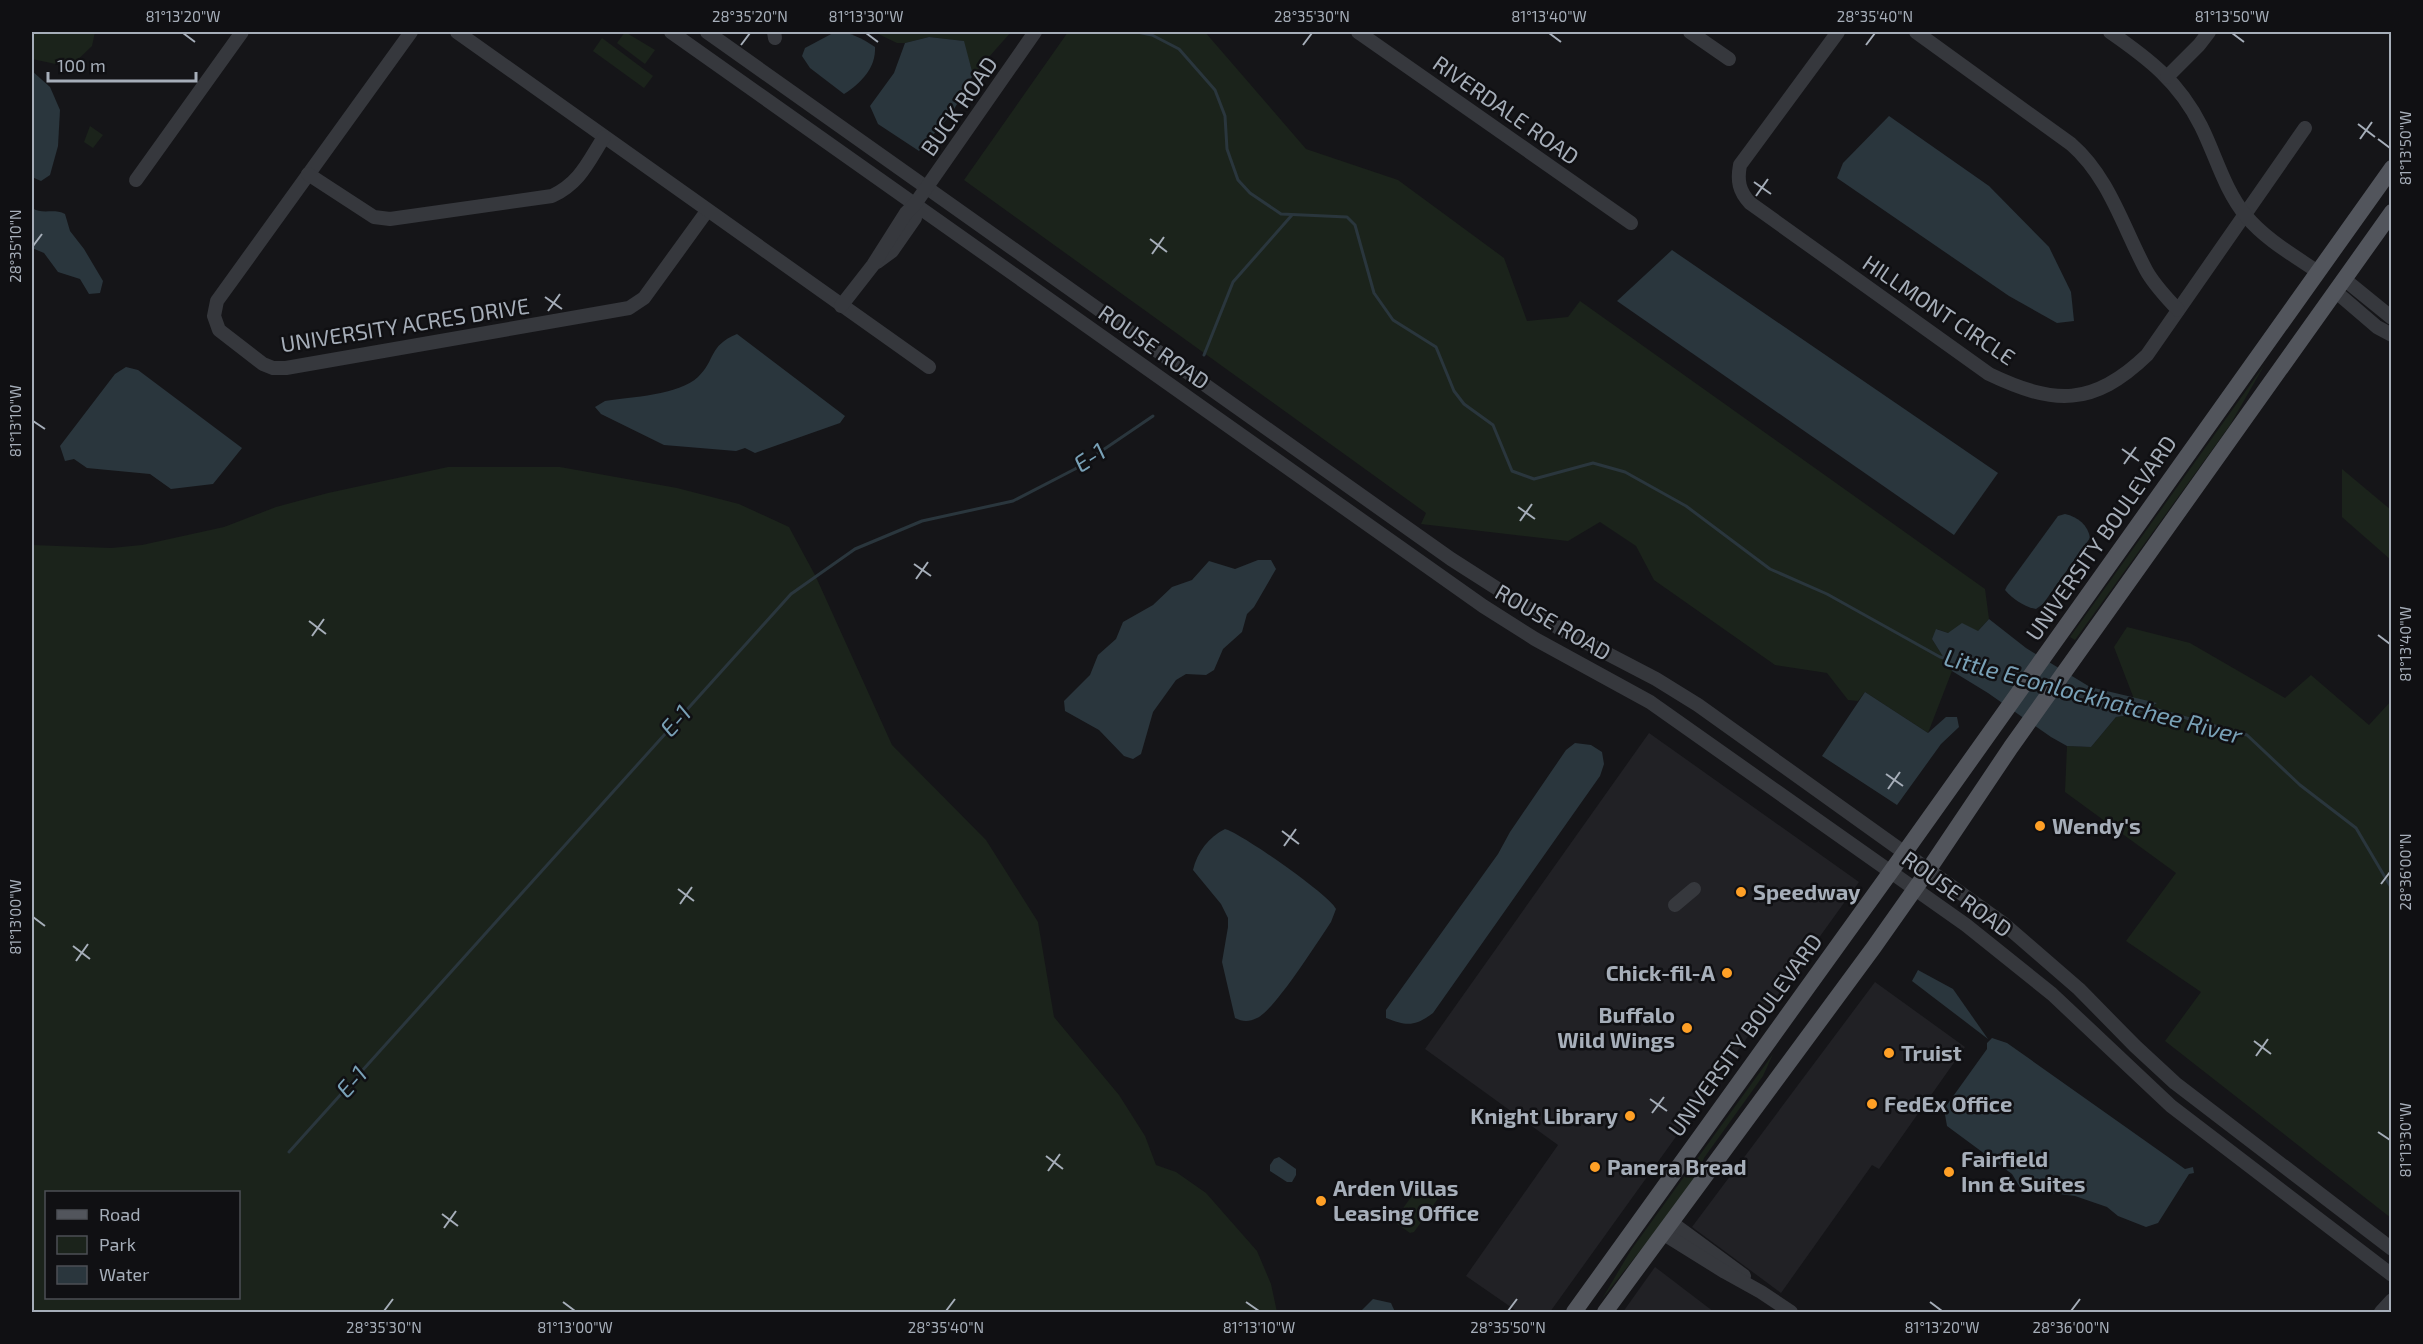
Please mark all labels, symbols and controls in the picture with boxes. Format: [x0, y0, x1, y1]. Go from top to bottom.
text: 81°13'20"W [146, 7, 220, 25]
text: 28°35'20"N [712, 7, 788, 25]
text: 81°13'30"W [829, 7, 903, 25]
text: 28°35'30"N [1274, 7, 1350, 25]
text: 81°13'40"W [1511, 7, 1587, 25]
text: 28°35'40"N [1837, 7, 1913, 25]
text: 81°13'50"W [2195, 7, 2269, 25]
scale bar [48, 45, 196, 83]
street label: RIVERDALE ROAD [1429, 49, 1584, 169]
street label: BUCK ROAD [915, 51, 1002, 160]
text: 100 m [57, 54, 106, 76]
text: 81°13'50"W [2396, 111, 2414, 185]
text: 28°35'10"N [6, 209, 24, 283]
street label: HILLMONT CIRCLE [1859, 249, 2021, 370]
street label: UNIVERSITY ACRES DRIVE [279, 292, 531, 357]
street label: ROUSE ROAD [1094, 299, 1215, 394]
text: 81°13'10"W [6, 385, 24, 457]
street label: UNIVERSITY BOULEVARD [2020, 430, 2181, 645]
water label: E-1 [1068, 436, 1111, 478]
street label: ROUSE ROAD [1491, 578, 1616, 665]
text: 81°13'40"W [2396, 606, 2414, 682]
water label: Little Econlockhatchee River [1941, 642, 2246, 749]
water label: E-1 [653, 698, 697, 742]
place label: Wendy's [2052, 812, 2141, 839]
marker: Wendy's [2033, 819, 2047, 833]
text: 28°36'00"N [2396, 834, 2414, 911]
street label: ROUSE ROAD [1898, 845, 2017, 942]
place label: Speedway [1753, 878, 1861, 905]
text: 81°13'00"W [6, 879, 24, 955]
marker: Speedway [1734, 885, 1748, 899]
street label: UNIVERSITY BOULEVARD [1662, 928, 1826, 1141]
place label: Chick-fil-A [1606, 959, 1716, 985]
marker: Chick-fil-A [1720, 966, 1734, 980]
place label: Buffalo Wild Wings [1557, 1001, 1675, 1052]
marker: Buffalo Wild Wings [1680, 1021, 1694, 1035]
place label: Truist [1901, 1039, 1962, 1065]
marker: Truist [1882, 1046, 1896, 1060]
water label: E-1 [329, 1059, 373, 1103]
place label: FedEx Office [1884, 1090, 2012, 1116]
marker: FedEx Office [1865, 1097, 1879, 1111]
place label: Knight Library [1470, 1102, 1619, 1129]
text: 81°13'30"W [2396, 1103, 2414, 1177]
marker: Knight Library [1623, 1109, 1637, 1123]
place label: Fairfield Inn & Suites [1961, 1145, 2085, 1196]
place label: Panera Bread [1607, 1153, 1747, 1179]
marker: Panera Bread [1588, 1160, 1602, 1174]
marker: Fairfield Inn & Suites [1942, 1165, 1956, 1179]
place label: Arden Villas Leasing Office [1333, 1174, 1479, 1225]
legend [45, 1191, 240, 1299]
marker: Arden Villas Leasing Office [1314, 1194, 1328, 1208]
text: Road [99, 1203, 140, 1225]
text: Park [99, 1233, 136, 1255]
text: Water [99, 1263, 149, 1285]
text: 28°35'30"N [346, 1318, 422, 1336]
text: 81°13'00"W [537, 1318, 613, 1336]
text: 28°35'40"N [908, 1318, 984, 1336]
text: 81°13'10"W [1223, 1318, 1295, 1336]
text: 28°35'50"N [1470, 1318, 1546, 1336]
text: 81°13'20"W [1905, 1318, 1979, 1336]
text: 28°36'00"N [2033, 1318, 2110, 1336]

